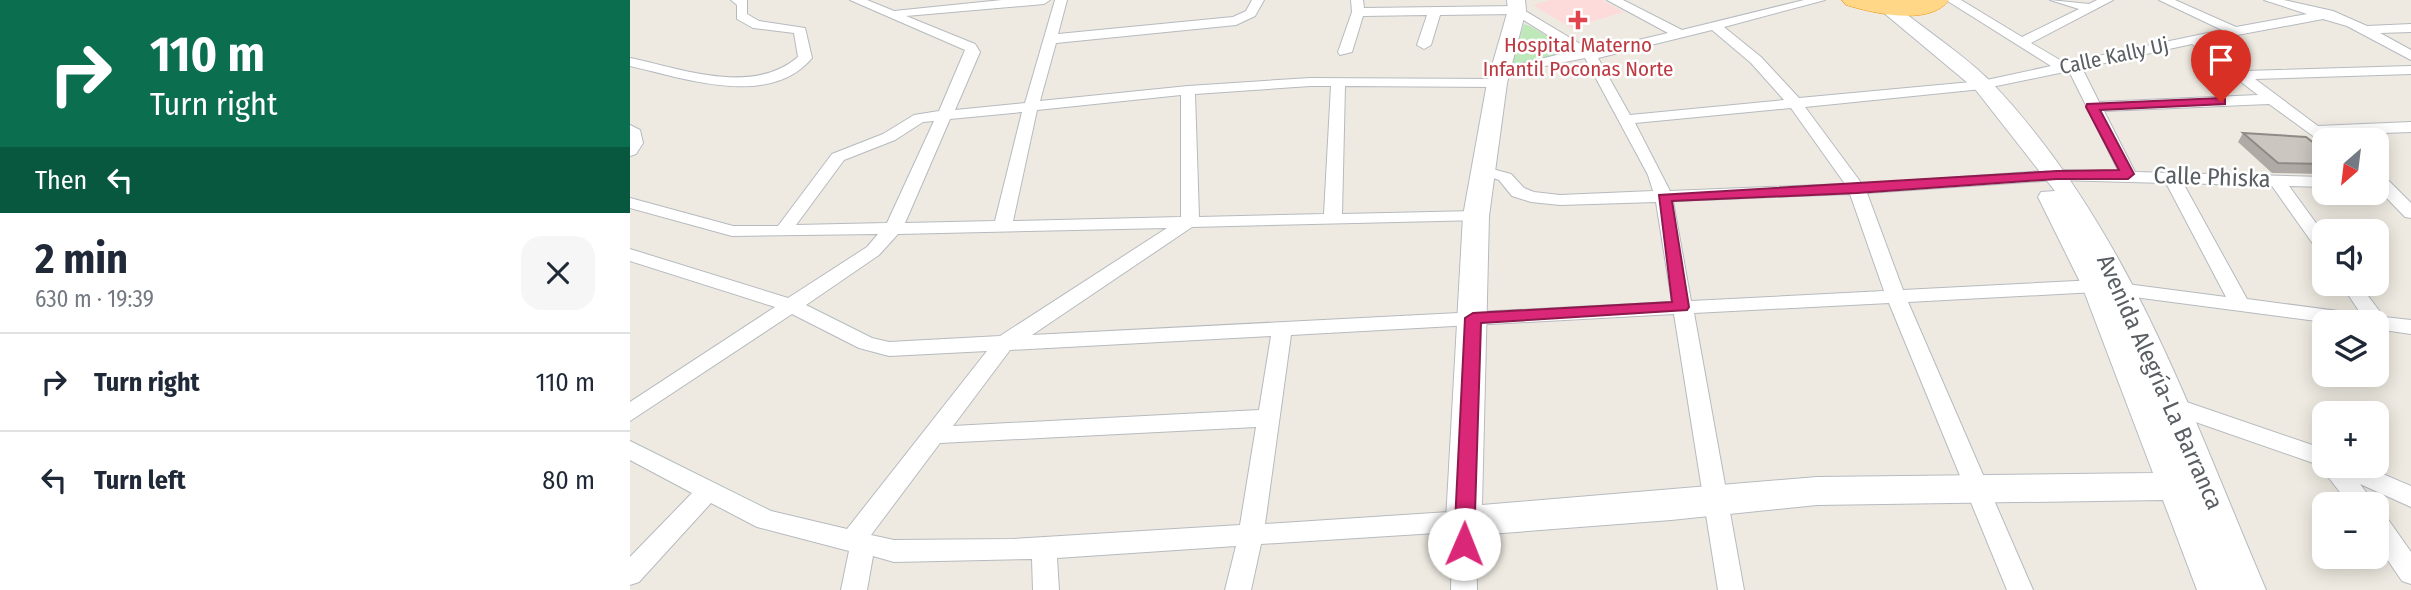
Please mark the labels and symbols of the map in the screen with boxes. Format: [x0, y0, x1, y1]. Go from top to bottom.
marker: Hospital Materno Infantil Poconas Norte [1568, 10, 1588, 30]
pin [2191, 30, 2251, 102]
place label: Hospital Materno Infantil Poconas Norte [1483, 32, 1673, 82]
street label: Calle Kally Uj [2057, 32, 2171, 80]
north arrow [2312, 128, 2389, 205]
street label: Calle Phiska [2153, 161, 2271, 193]
street label: Avenida Alegría-La Barranca [2091, 250, 2229, 514]
position arrow [1427, 507, 1501, 581]

